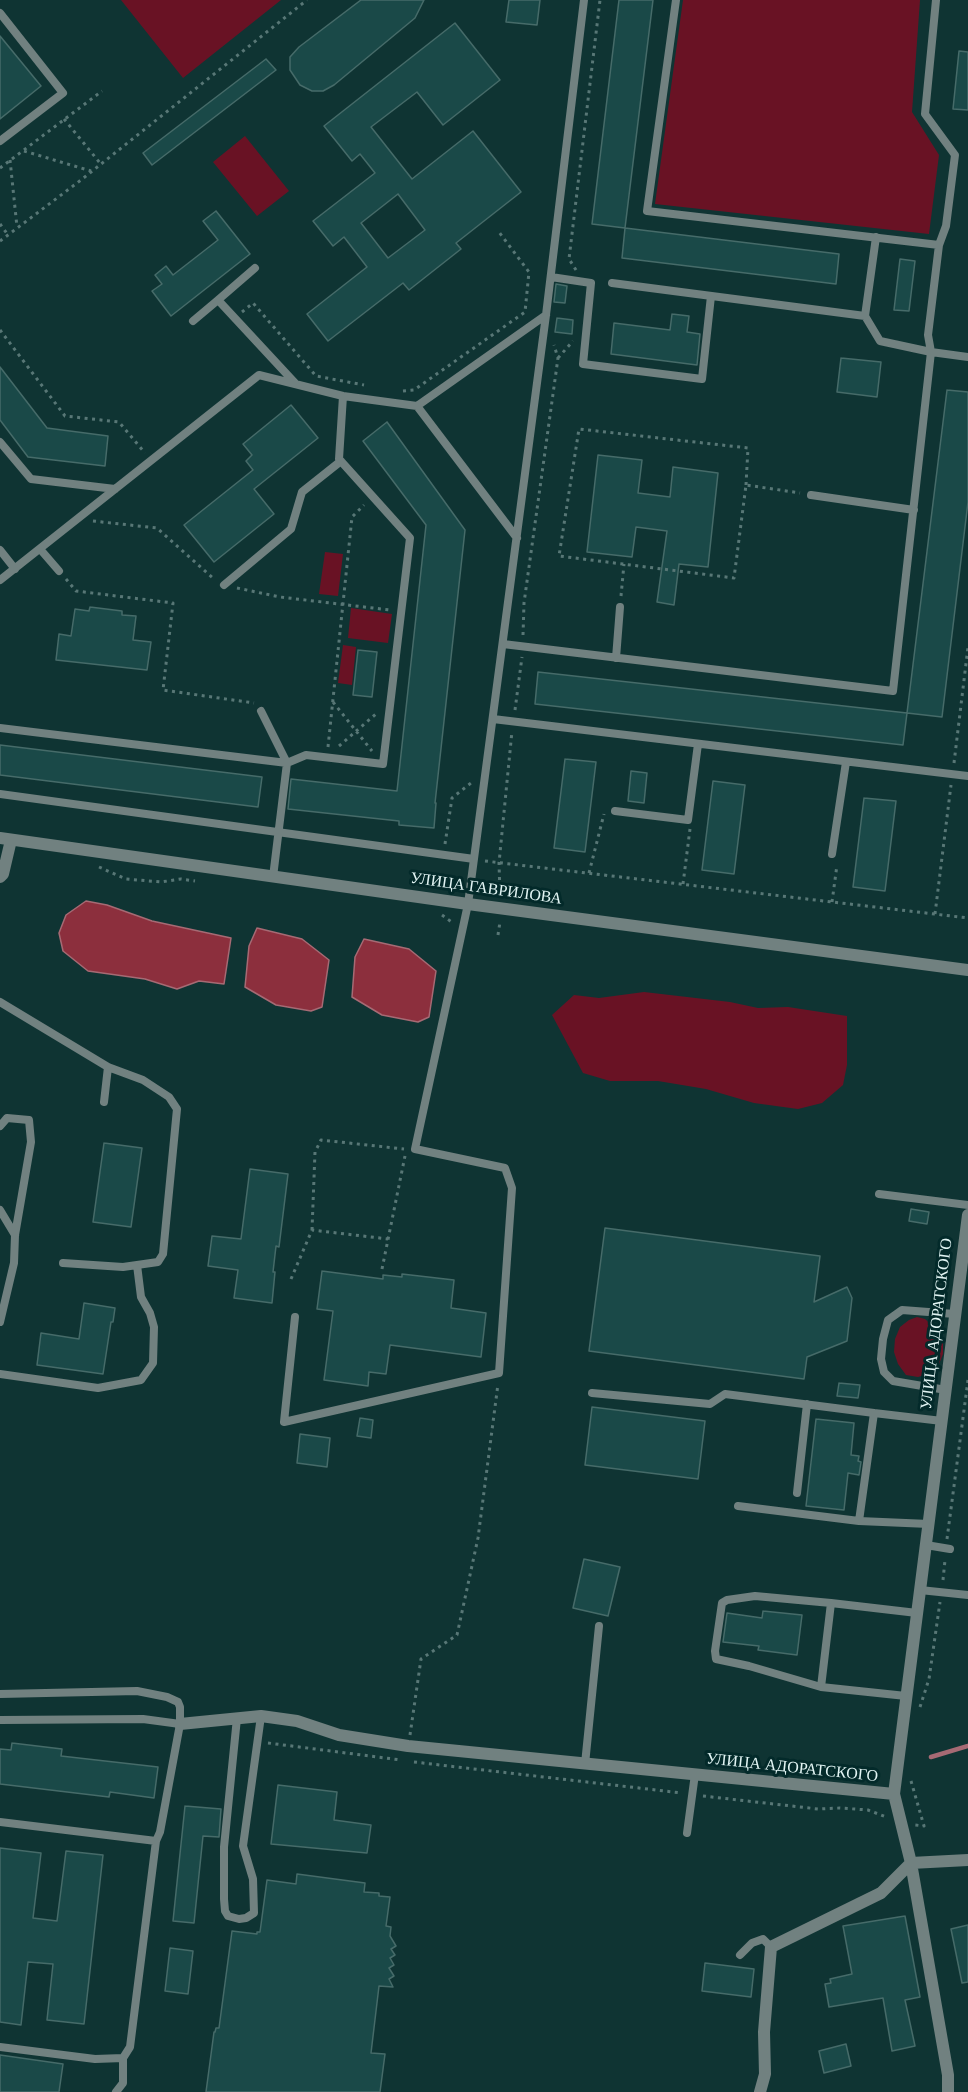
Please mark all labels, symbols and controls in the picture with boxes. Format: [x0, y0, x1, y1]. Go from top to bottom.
street label: УЛИЦА ГАВРИЛОВА [409, 869, 563, 909]
street label: УЛИЦА АДОРАТСКОГО [917, 1237, 957, 1411]
street label: УЛИЦА АДОРАТСКОГО [705, 1749, 879, 1787]

